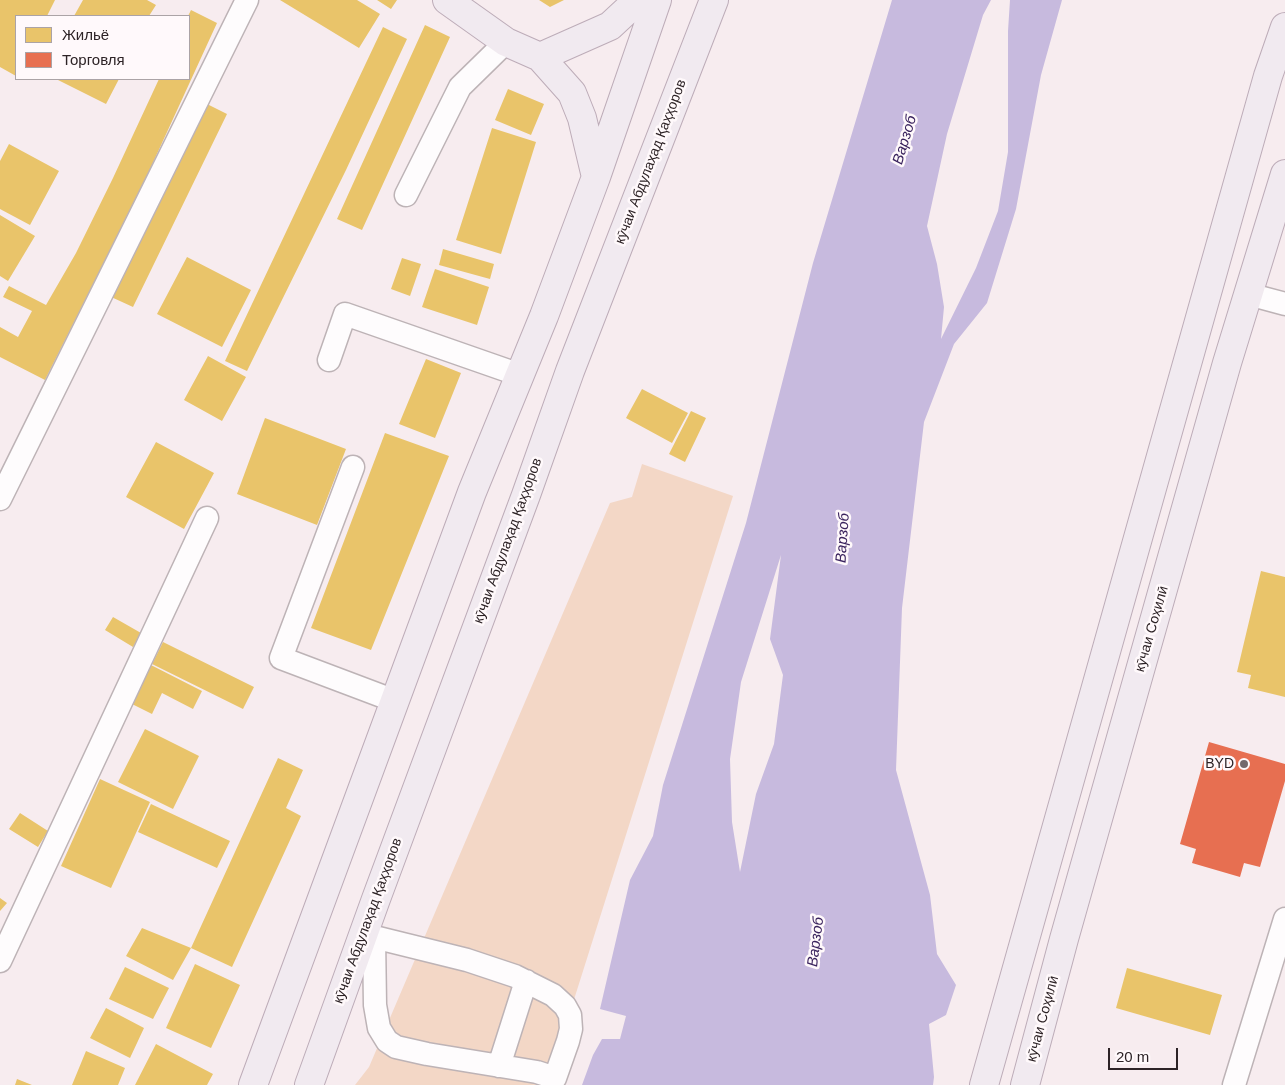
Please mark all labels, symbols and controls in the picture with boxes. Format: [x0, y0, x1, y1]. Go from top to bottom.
legend [15, 15, 190, 80]
text: Жильё [62, 26, 109, 43]
text: Торговля [62, 51, 125, 68]
street label: кӯчаи Абдулаҳад Қаҳҳоров [612, 77, 690, 247]
water label: Варзоб [889, 113, 921, 167]
street label: кӯчаи Абдулаҳад Қаҳҳоров [470, 456, 546, 626]
water label: Варзоб [832, 512, 854, 564]
street label: кӯчаи Соҳилӣ [1132, 584, 1172, 674]
place label: BYD [1205, 756, 1234, 772]
marker: BYD [1238, 758, 1250, 770]
street label: кӯчаи Абдулаҳад Қаҳҳоров [330, 836, 406, 1006]
water label: Варзоб [804, 916, 828, 968]
street label: кӯчаи Соҳилӣ [1023, 974, 1063, 1064]
scale bar [1110, 1038, 1180, 1070]
text: 20 m [1116, 1048, 1149, 1065]

